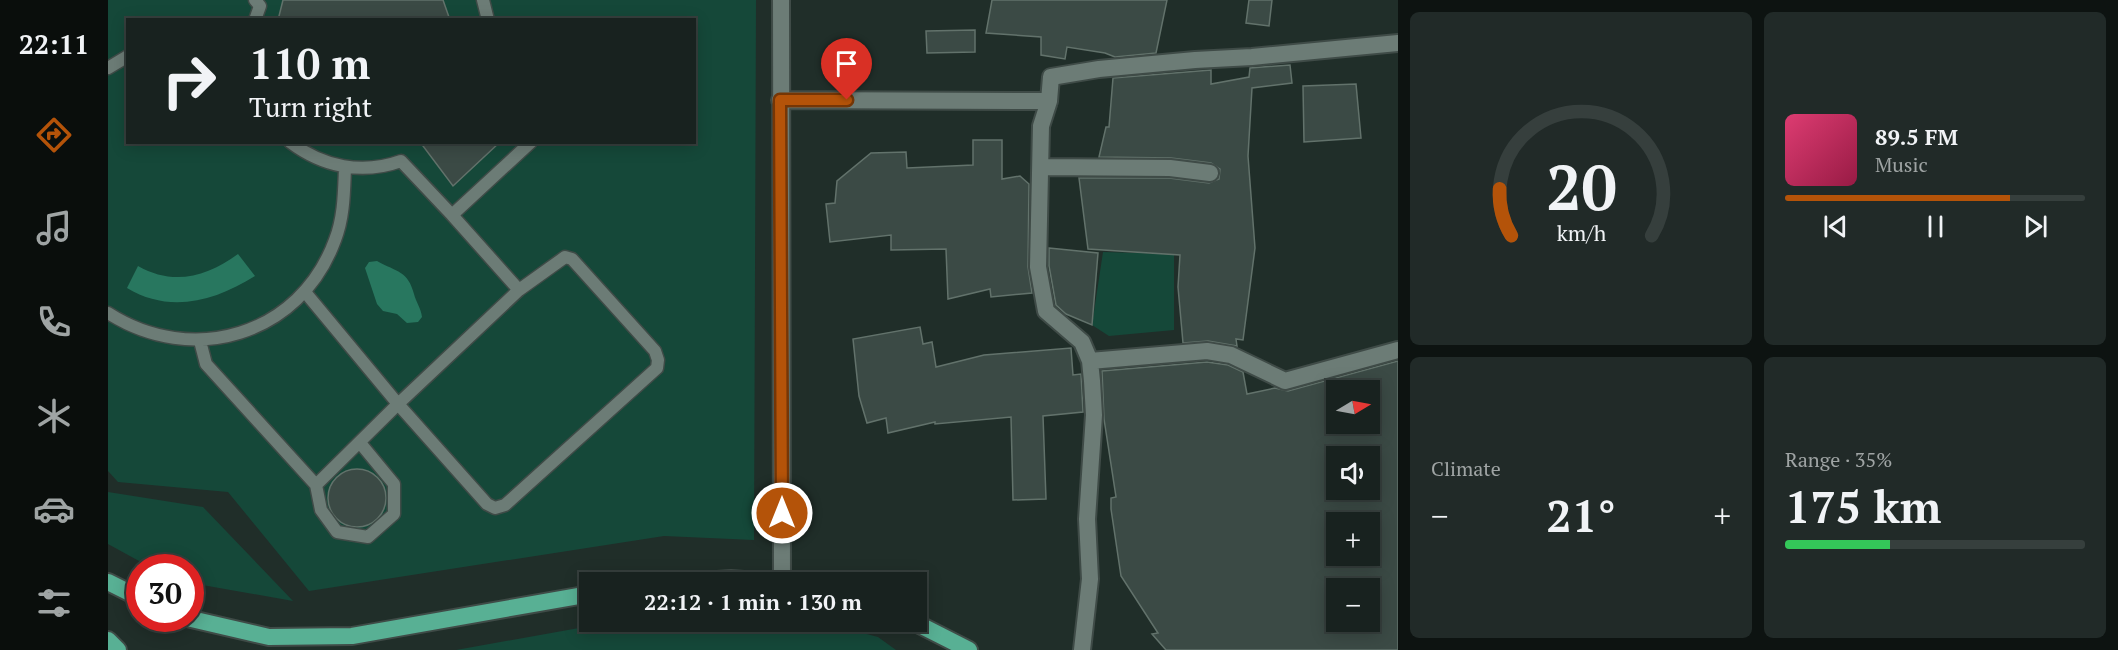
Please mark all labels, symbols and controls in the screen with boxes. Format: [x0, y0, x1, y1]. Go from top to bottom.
text: 22:11 [19, 26, 89, 62]
text: 110 m [249, 35, 370, 91]
pin [821, 38, 872, 100]
icon: right [150, 42, 228, 120]
icon: arrive [830, 47, 863, 80]
text: Turn right [249, 89, 372, 125]
icon: directions [33, 114, 75, 156]
text: 89.5 FM [1875, 122, 1958, 151]
text: 20 [1546, 145, 1616, 228]
text: Music [1875, 151, 1928, 178]
icon: music [33, 207, 75, 249]
icon: previous [1819, 210, 1852, 243]
icon: pause [1919, 210, 1952, 243]
icon: next [2019, 210, 2052, 243]
text: km/h [1556, 219, 1606, 247]
icon: phone [33, 301, 75, 343]
north arrow [1326, 380, 1380, 434]
map controls [1326, 380, 1380, 632]
icon: climate [33, 395, 75, 437]
button: sound [1326, 446, 1380, 500]
text: Range · 35% [1785, 446, 1892, 473]
text: Climate [1431, 455, 1501, 482]
text: 175 km [1785, 476, 1941, 536]
position arrow [750, 481, 814, 545]
text: 21° [1546, 485, 1616, 545]
icon: car [33, 488, 75, 530]
text: − [1431, 494, 1449, 537]
text: + [1713, 494, 1731, 537]
button: + [1326, 512, 1380, 566]
speed limit sign: 30 [126, 554, 204, 632]
button: − [1326, 578, 1380, 632]
icon: filters [33, 582, 75, 624]
text: 22:12 · 1 min · 130 m [644, 587, 862, 616]

